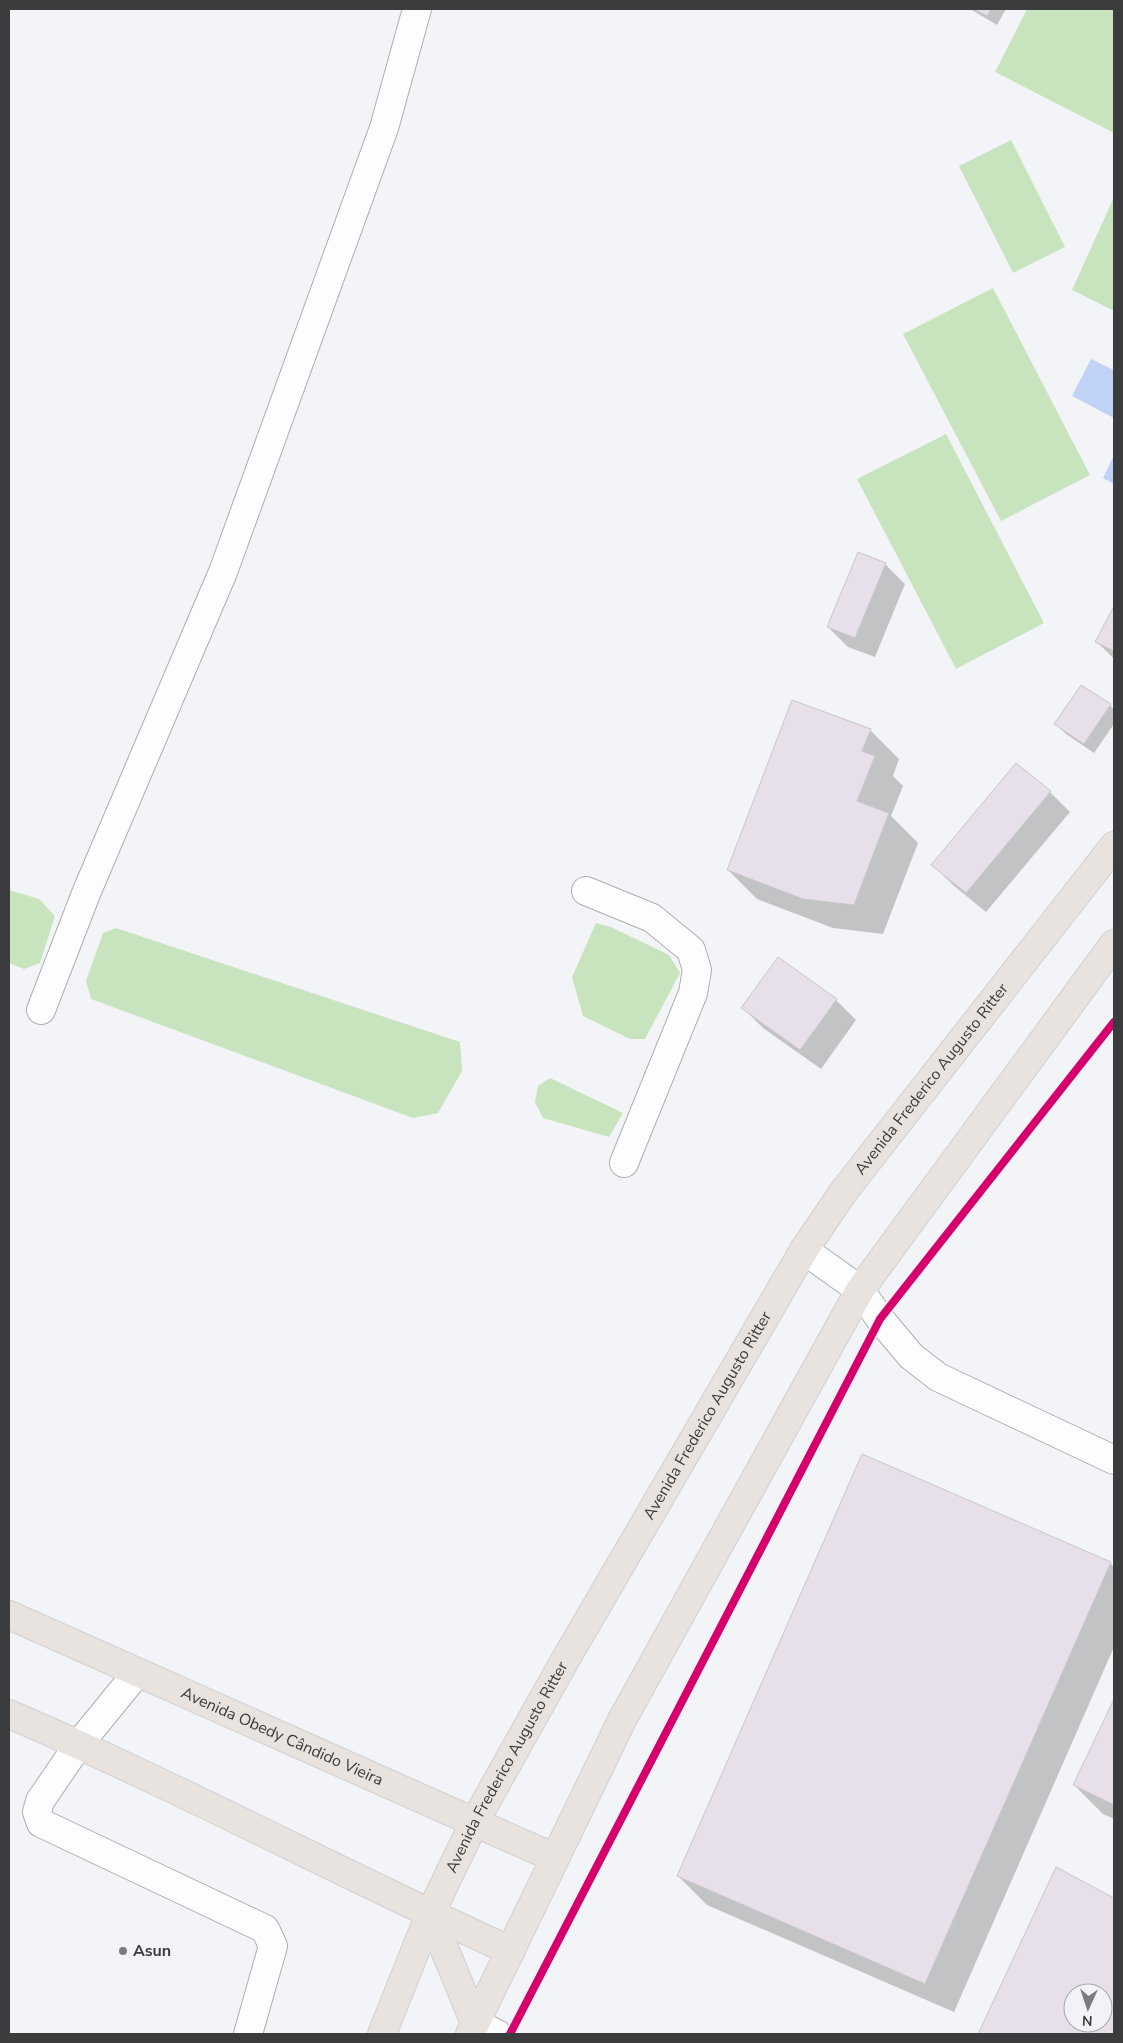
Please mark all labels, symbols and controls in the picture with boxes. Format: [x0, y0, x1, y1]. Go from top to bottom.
street label: Avenida Frederico Augusto Ritter [850, 978, 1014, 1179]
street label: Avenida Frederico Augusto Ritter [638, 1307, 777, 1524]
street label: Avenida Frederico Augusto Ritter [441, 1657, 573, 1877]
street label: Avenida Obedy Cândido Vieira [178, 1682, 387, 1791]
place label: Asun [133, 1940, 171, 1962]
marker: Asun [117, 1945, 129, 1957]
north arrow [1063, 1983, 1113, 2033]
text: N [1082, 2011, 1093, 2030]

